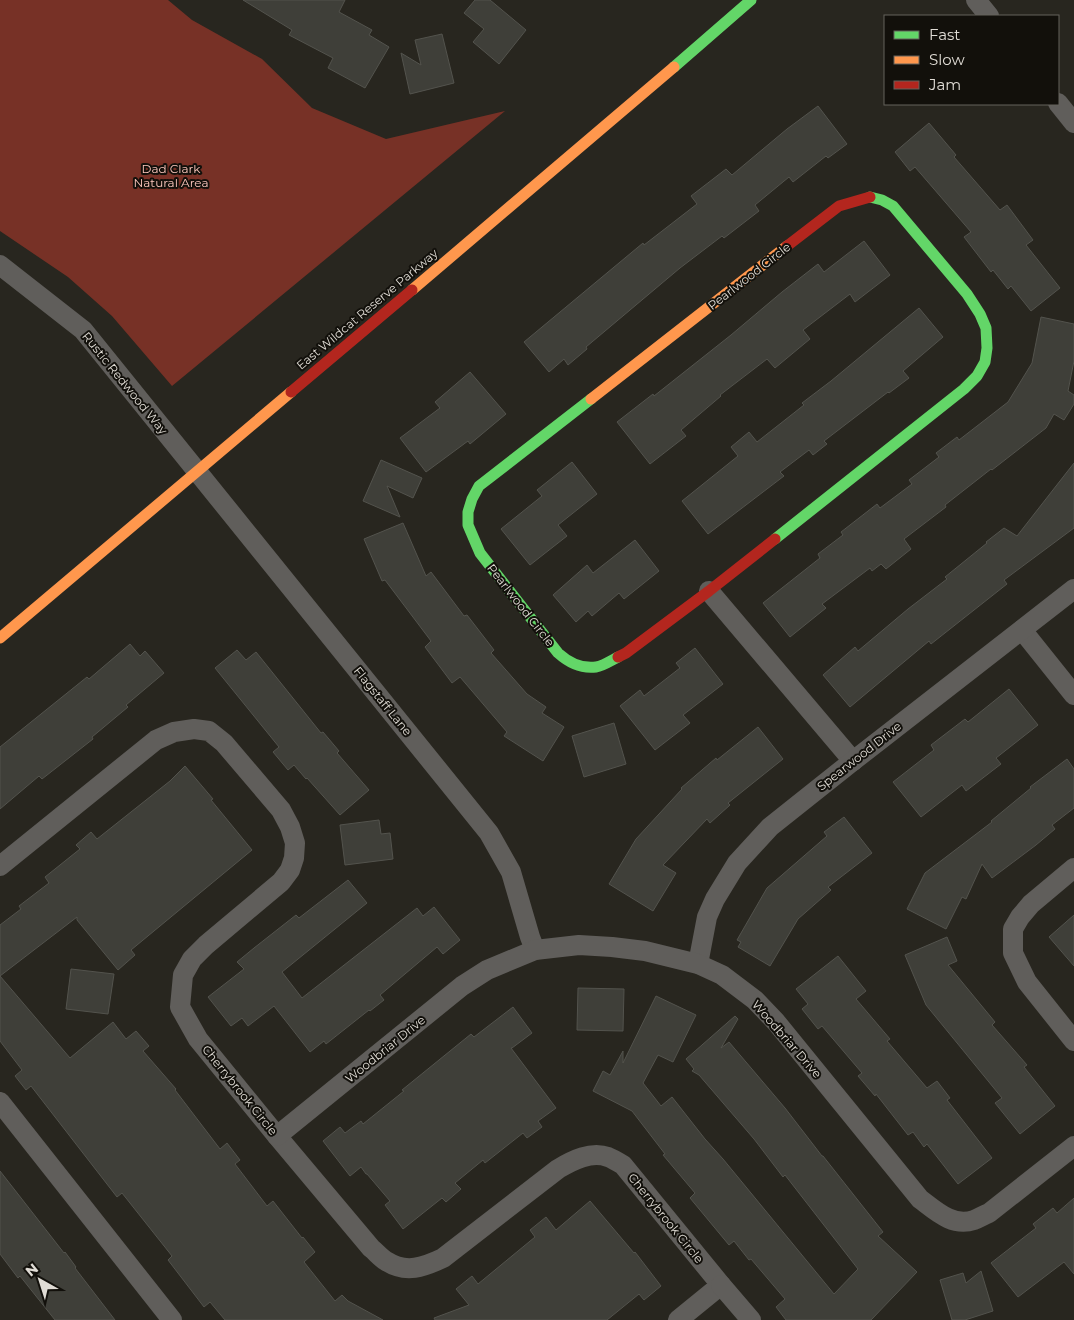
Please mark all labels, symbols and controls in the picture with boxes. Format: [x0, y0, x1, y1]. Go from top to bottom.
legend [884, 15, 1059, 105]
text: Fast [929, 25, 960, 44]
text: Slow [929, 50, 965, 69]
text: Jam [928, 75, 961, 94]
park label: Dad Clark Natural Area [134, 161, 208, 190]
street label: Pearlwood Circle [705, 239, 793, 313]
street label: East Wildcat Reserve Parkway [293, 245, 441, 373]
street label: Rustic Redwood Way [79, 329, 171, 438]
street label: Pearlwood Circle [484, 561, 558, 649]
street label: Flagstaff Lane [351, 663, 415, 739]
street label: Spearwood Drive [814, 718, 904, 794]
street label: Woodbriar Drive [749, 997, 825, 1081]
street label: Woodbriar Drive [342, 1012, 428, 1086]
street label: Cherrybrook Circle [199, 1042, 281, 1138]
street label: Cherrybrook Circle [625, 1170, 707, 1266]
north arrow [15, 1255, 65, 1305]
text: N [22, 1259, 42, 1280]

